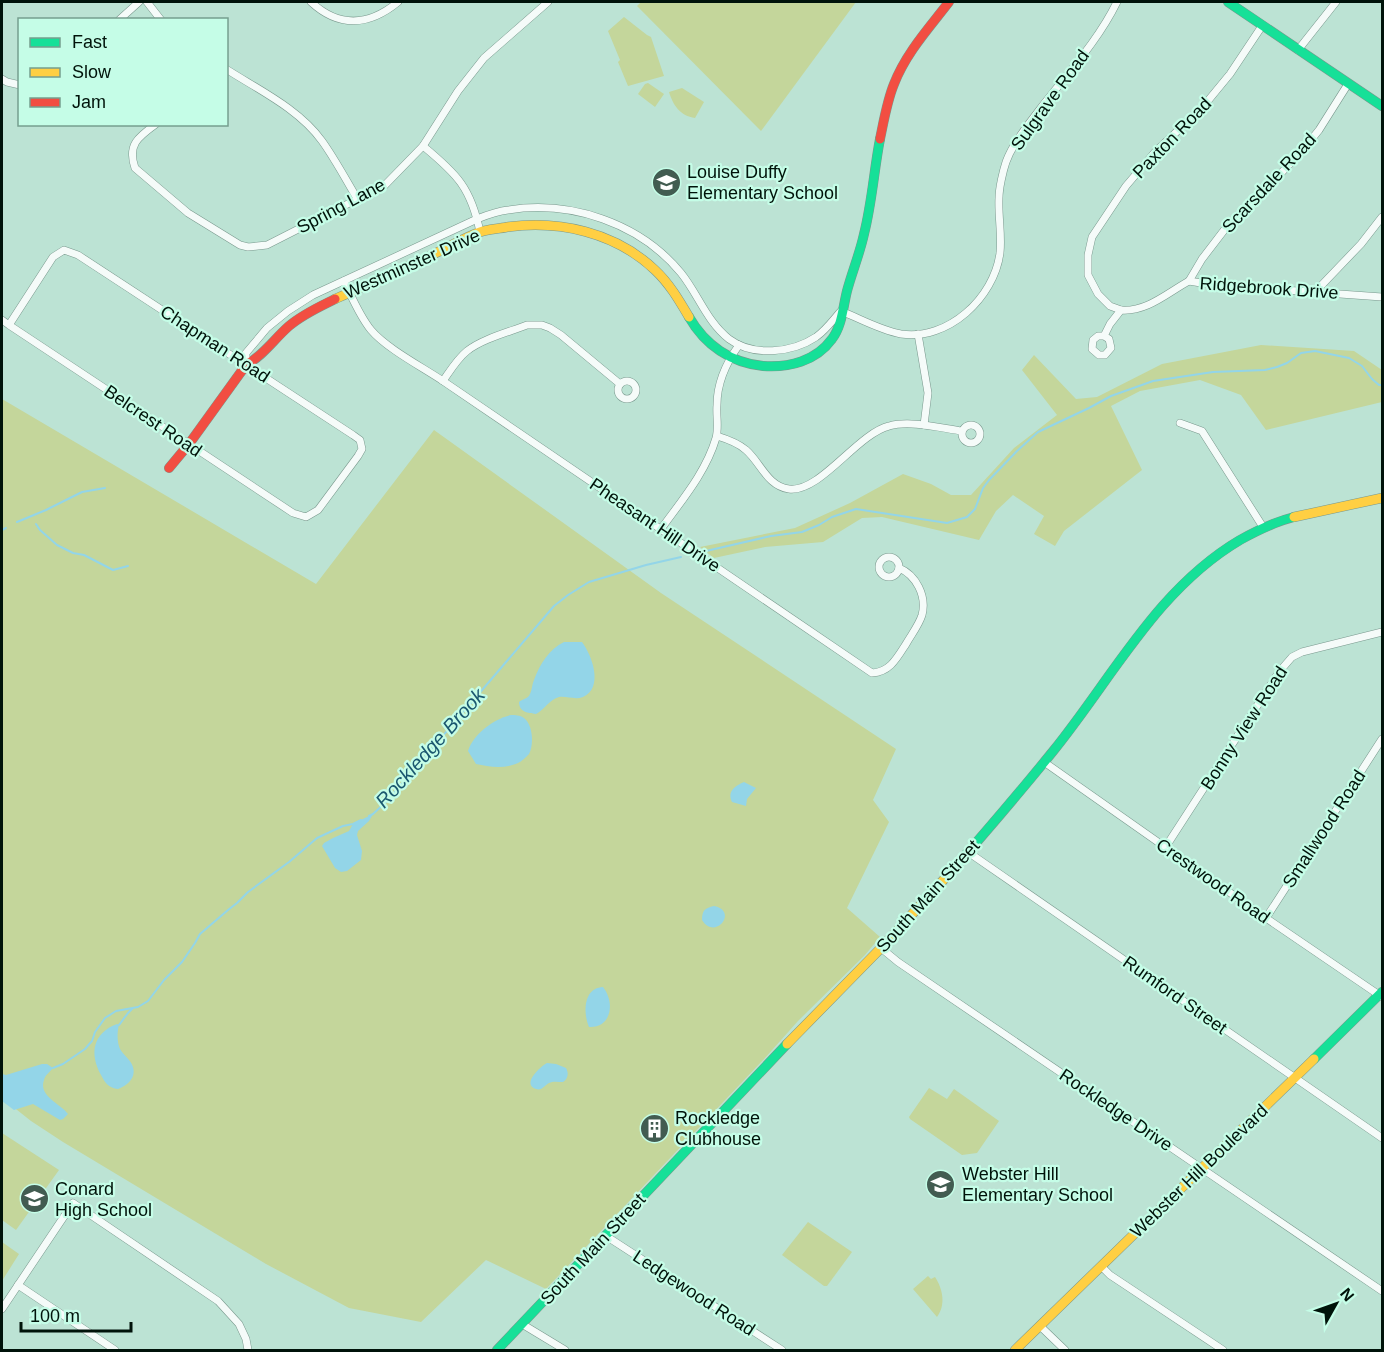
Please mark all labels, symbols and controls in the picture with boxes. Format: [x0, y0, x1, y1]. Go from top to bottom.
legend [18, 18, 228, 126]
text: Fast [72, 32, 107, 52]
street label: Sulgrave Road [1007, 46, 1093, 154]
text: Slow [72, 62, 112, 82]
text: Jam [72, 92, 106, 112]
street label: Paxton Road [1129, 94, 1215, 182]
street label: Scarsdale Road [1218, 129, 1320, 237]
place label: Louise Duffy Elementary School [687, 162, 838, 203]
school or university icon: Louise Duffy Elementary School [650, 166, 682, 198]
street label: Spring Lane [293, 174, 389, 238]
street label: Westminster Drive [341, 225, 483, 303]
street label: Ridgebrook Drive [1199, 273, 1339, 303]
street label: Chapman Road [157, 301, 273, 387]
street label: Belcrest Road [101, 381, 205, 461]
street label: Pheasant Hill Drive [586, 474, 724, 576]
street label: Bonny View Road [1197, 663, 1291, 793]
water label: Rockledge Brook [371, 683, 490, 812]
street label: Smallwood Road [1279, 766, 1369, 892]
street label: Crestwood Road [1152, 834, 1274, 928]
street label: South Main Street [872, 836, 984, 956]
street label: Rumford Street [1119, 952, 1231, 1038]
street label: Rockledge Drive [1056, 1065, 1176, 1155]
street label: Webster Hill Boulevard [1126, 1100, 1272, 1242]
place label: Rockledge Clubhouse [675, 1108, 761, 1149]
building icon: Rockledge Clubhouse [638, 1112, 670, 1144]
place label: Webster Hill Elementary School [962, 1164, 1113, 1205]
school or university icon: Webster Hill Elementary School [925, 1168, 957, 1200]
place label: Conard High School [55, 1179, 152, 1220]
school or university icon: Conard High School [18, 1183, 50, 1215]
street label: South Main Street [537, 1189, 649, 1309]
street label: Ledgewood Road [629, 1246, 759, 1340]
north arrow [1306, 1274, 1366, 1334]
text: N [1337, 1285, 1357, 1305]
scale bar [21, 1295, 130, 1333]
text: 100 m [30, 1306, 80, 1326]

